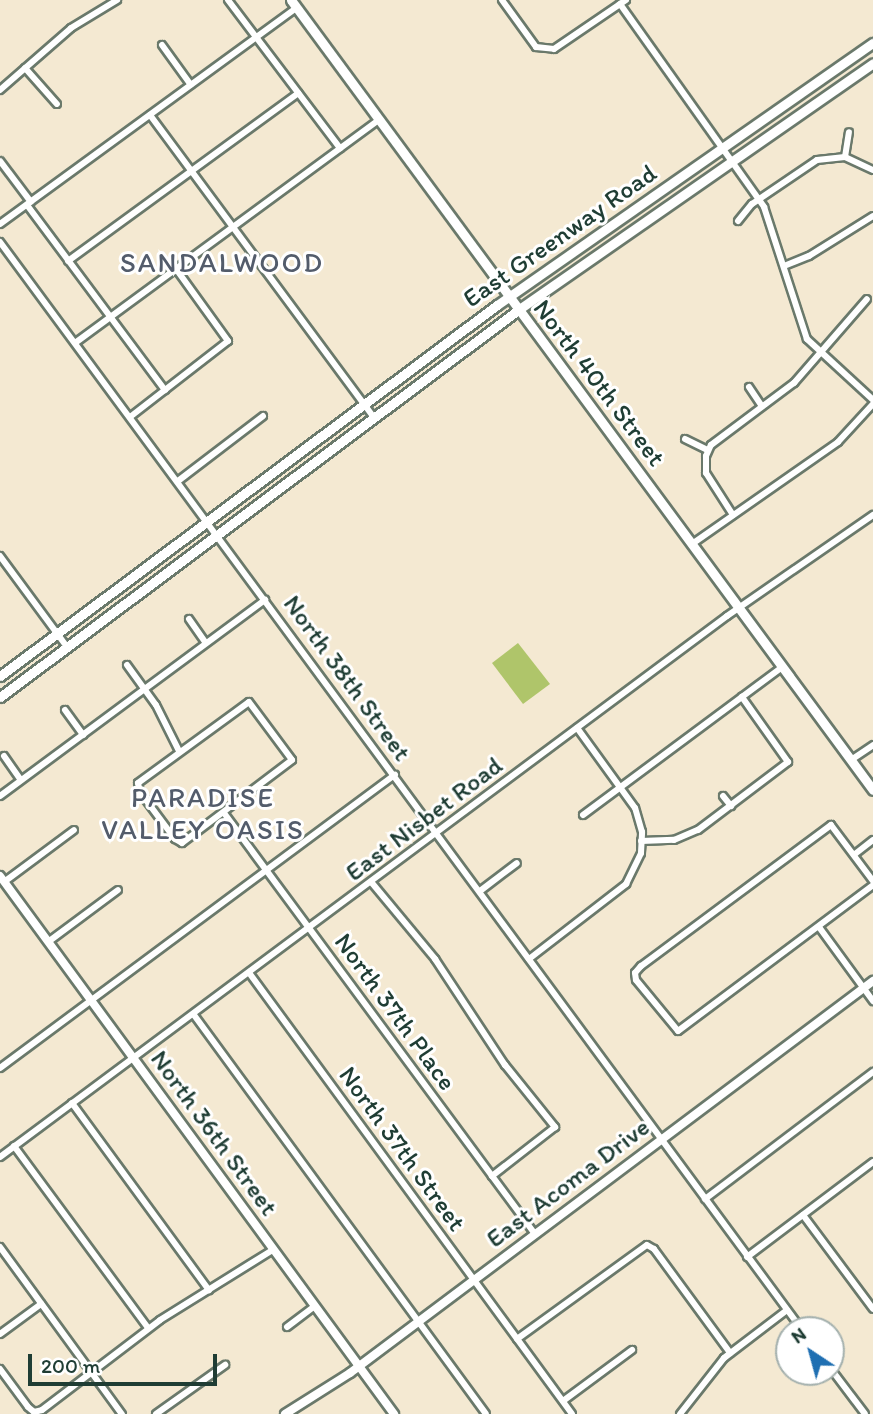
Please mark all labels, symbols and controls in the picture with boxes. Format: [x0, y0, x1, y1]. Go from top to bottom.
street label: East Greenway Road [458, 158, 662, 314]
district label: SANDALWOOD [120, 245, 324, 279]
street label: North 40th Street [526, 294, 672, 472]
street label: North 38th Street [277, 589, 417, 767]
street label: East Nisbet Road [339, 750, 509, 888]
district label: PARADISE VALLEY OASIS [103, 780, 303, 846]
street label: North 37th Place [328, 927, 462, 1097]
street label: North 36th Street [144, 1044, 284, 1222]
street label: North 37th Street [332, 1061, 472, 1237]
street label: East Acoma Drive [481, 1112, 655, 1254]
north arrow [775, 1316, 845, 1386]
text: N [787, 1322, 810, 1348]
scale bar [32, 1340, 220, 1384]
text: 200 m [41, 1353, 100, 1378]

